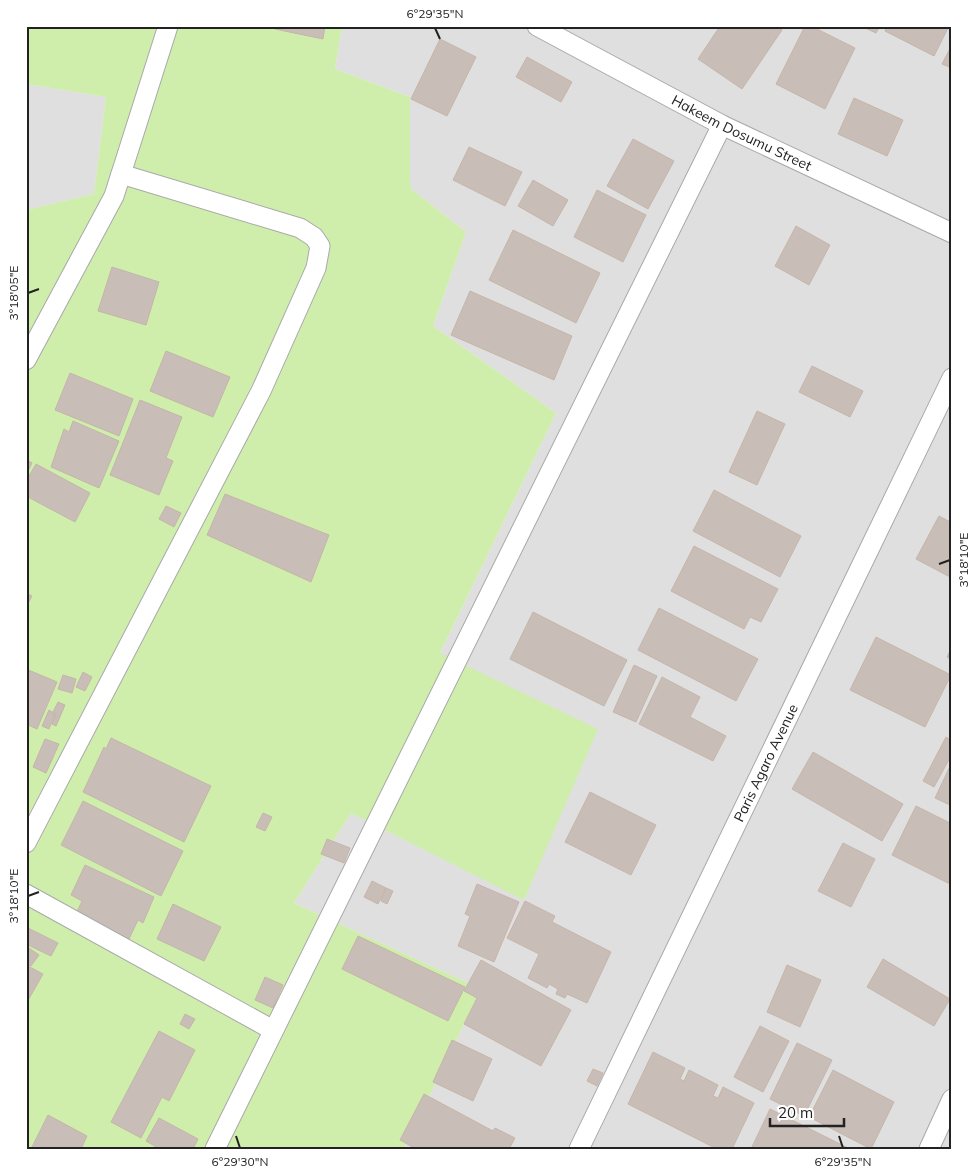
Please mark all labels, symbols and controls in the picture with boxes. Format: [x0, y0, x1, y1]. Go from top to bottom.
text: 6°29'35"N [407, 6, 463, 21]
street label: Hakeem Dosumu Street [669, 91, 815, 175]
text: 3°18'05"E [6, 266, 21, 320]
text: 3°18'10"E [956, 533, 971, 587]
street label: Paris Agaro Avenue [730, 701, 802, 825]
text: 3°18'10"E [6, 869, 21, 923]
scale bar [770, 1095, 844, 1127]
text: 20 m [778, 1103, 813, 1122]
text: 6°29'30"N [212, 1154, 268, 1169]
text: 6°29'35"N [815, 1154, 871, 1169]

